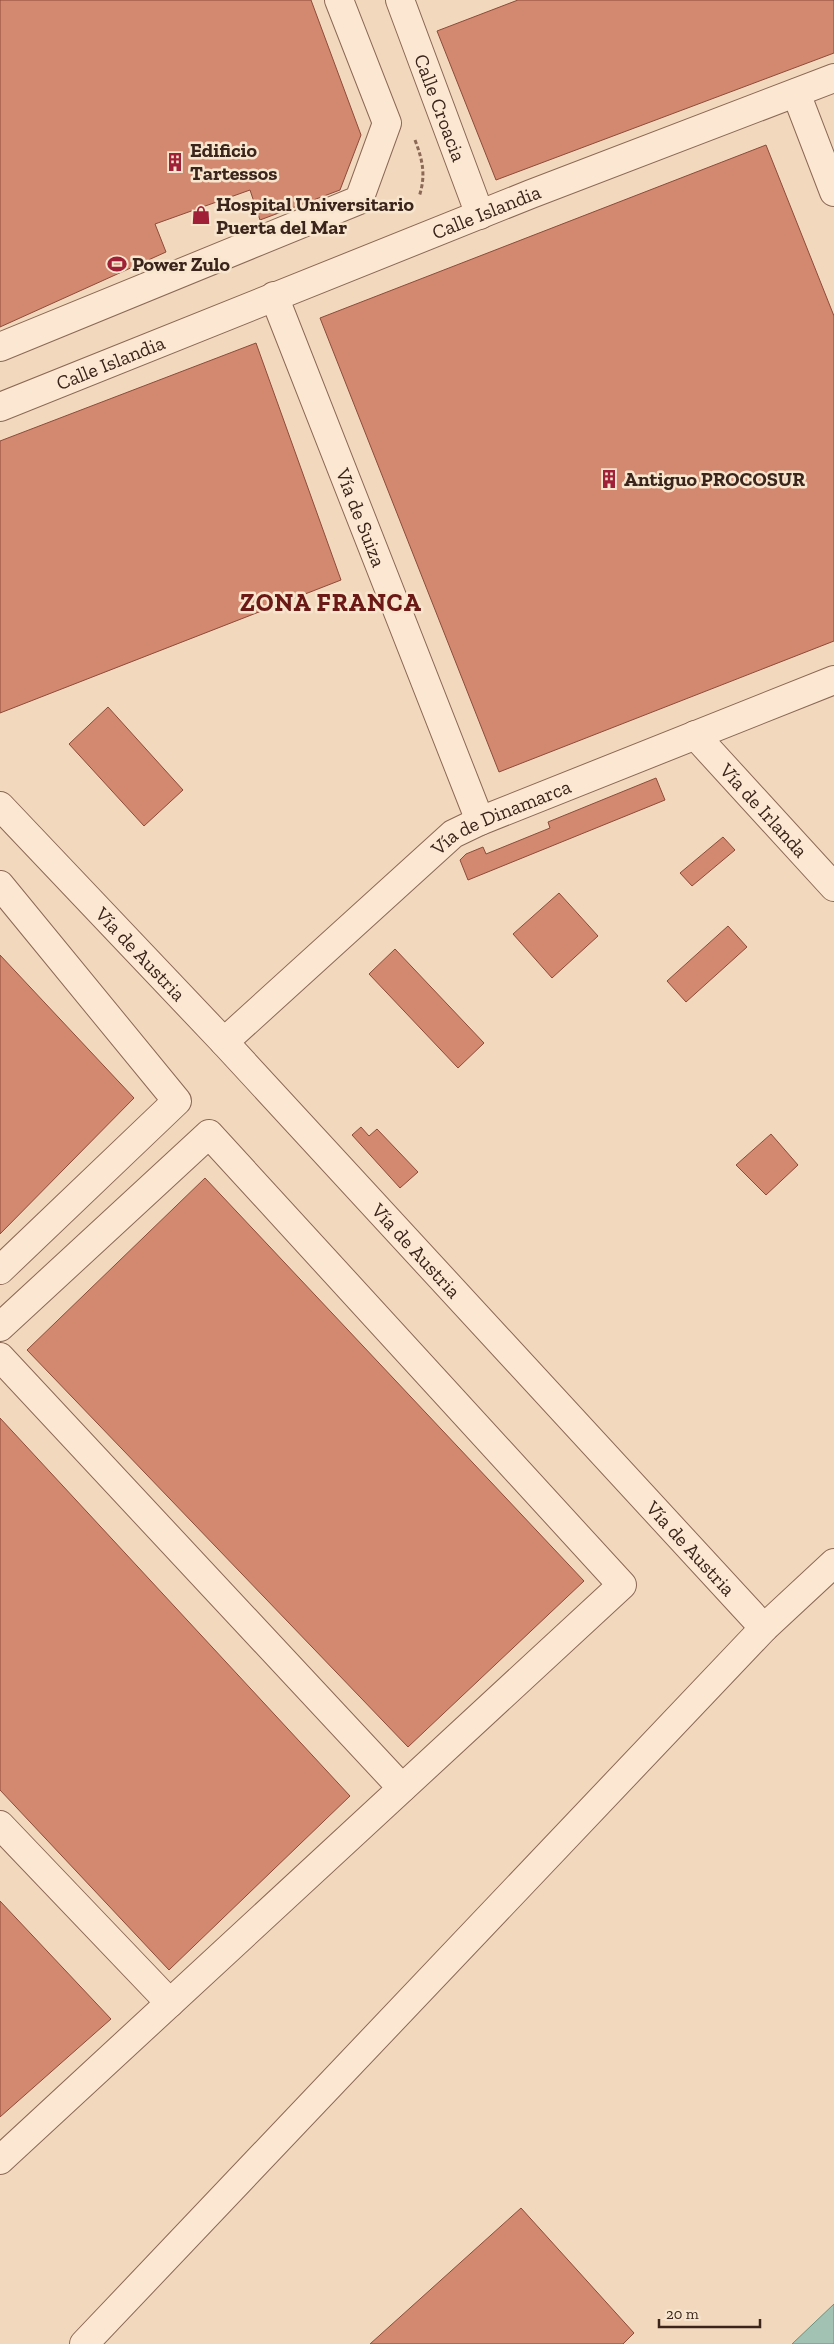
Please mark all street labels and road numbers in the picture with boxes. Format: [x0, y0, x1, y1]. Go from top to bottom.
street label: Calle Croacia [409, 51, 471, 165]
street label: Calle Islandia [428, 179, 544, 244]
street label: Calle Islandia [53, 330, 169, 395]
street label: Vía de Suiza [330, 464, 391, 571]
street label: Vía de Irlanda [714, 757, 813, 863]
street label: Vía de Dinamarca [425, 774, 575, 861]
street label: Vía de Austria [90, 901, 191, 1006]
street label: Vía de Austria [366, 1197, 466, 1303]
street label: Vía de Austria [640, 1495, 741, 1601]

